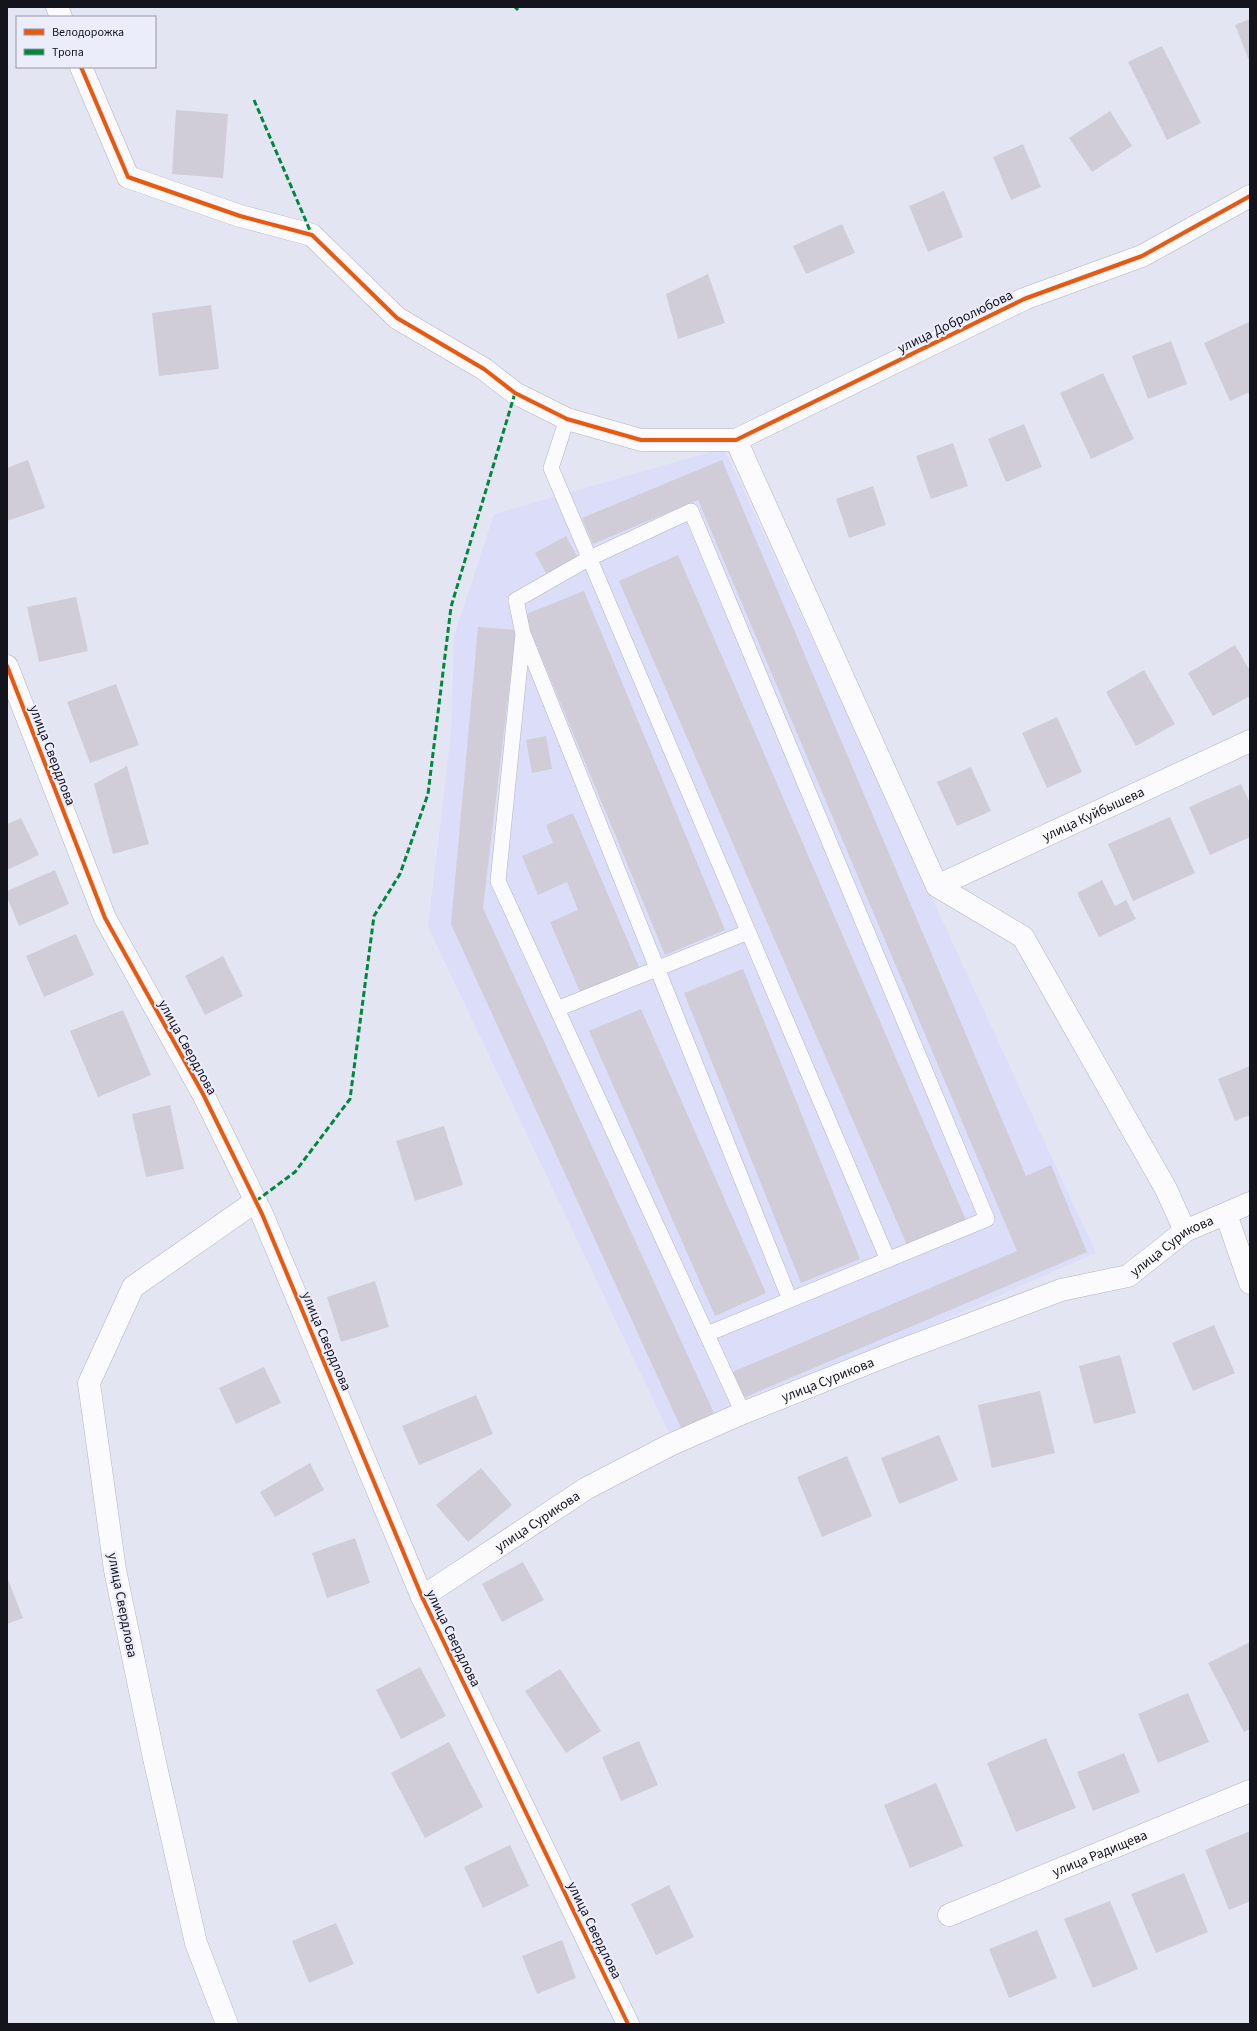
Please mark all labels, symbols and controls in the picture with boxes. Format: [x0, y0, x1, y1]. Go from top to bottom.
legend [16, 16, 156, 68]
text: Велодорожка [52, 24, 124, 41]
text: Тропа [52, 44, 84, 61]
street label: улица Добролюбова [894, 285, 1017, 359]
street label: улица Свердлова [24, 702, 80, 809]
street label: улица Куйбышева [1039, 782, 1148, 847]
street label: улица Свердлова [153, 996, 222, 1099]
street label: улица Сурикова [1126, 1211, 1217, 1282]
street label: улица Свердлова [296, 1289, 356, 1394]
street label: улица Сурикова [779, 1353, 877, 1408]
street label: улица Сурикова [491, 1486, 584, 1557]
street label: улица Свердлова [102, 1551, 142, 1659]
street label: улица Свердлова [421, 1586, 485, 1691]
street label: улица Радищева [1050, 1825, 1151, 1882]
street label: улица Свердлова [562, 1878, 626, 1983]

